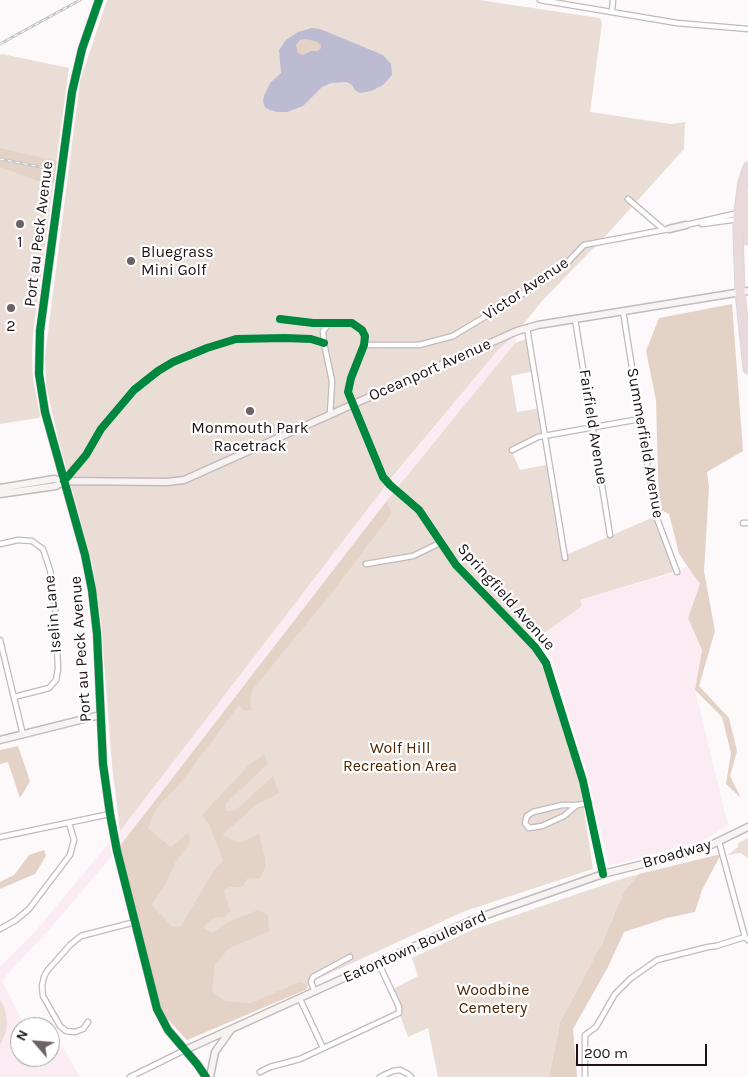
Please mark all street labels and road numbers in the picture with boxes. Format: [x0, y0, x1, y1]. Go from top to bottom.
street label: Port au Peck Avenue [21, 160, 57, 308]
street label: Victor Avenue [480, 253, 572, 325]
street label: Oceanport Avenue [366, 334, 494, 406]
street label: Summerfield Avenue [622, 366, 668, 520]
street label: Fairfield Avenue [574, 368, 612, 486]
street label: Springfield Avenue [453, 540, 559, 654]
street label: Iselin Lane [40, 574, 66, 654]
street label: Port au Peck Avenue [66, 575, 96, 723]
street label: Broadway [640, 835, 714, 873]
street label: Eatontown Boulevard [340, 907, 490, 987]

